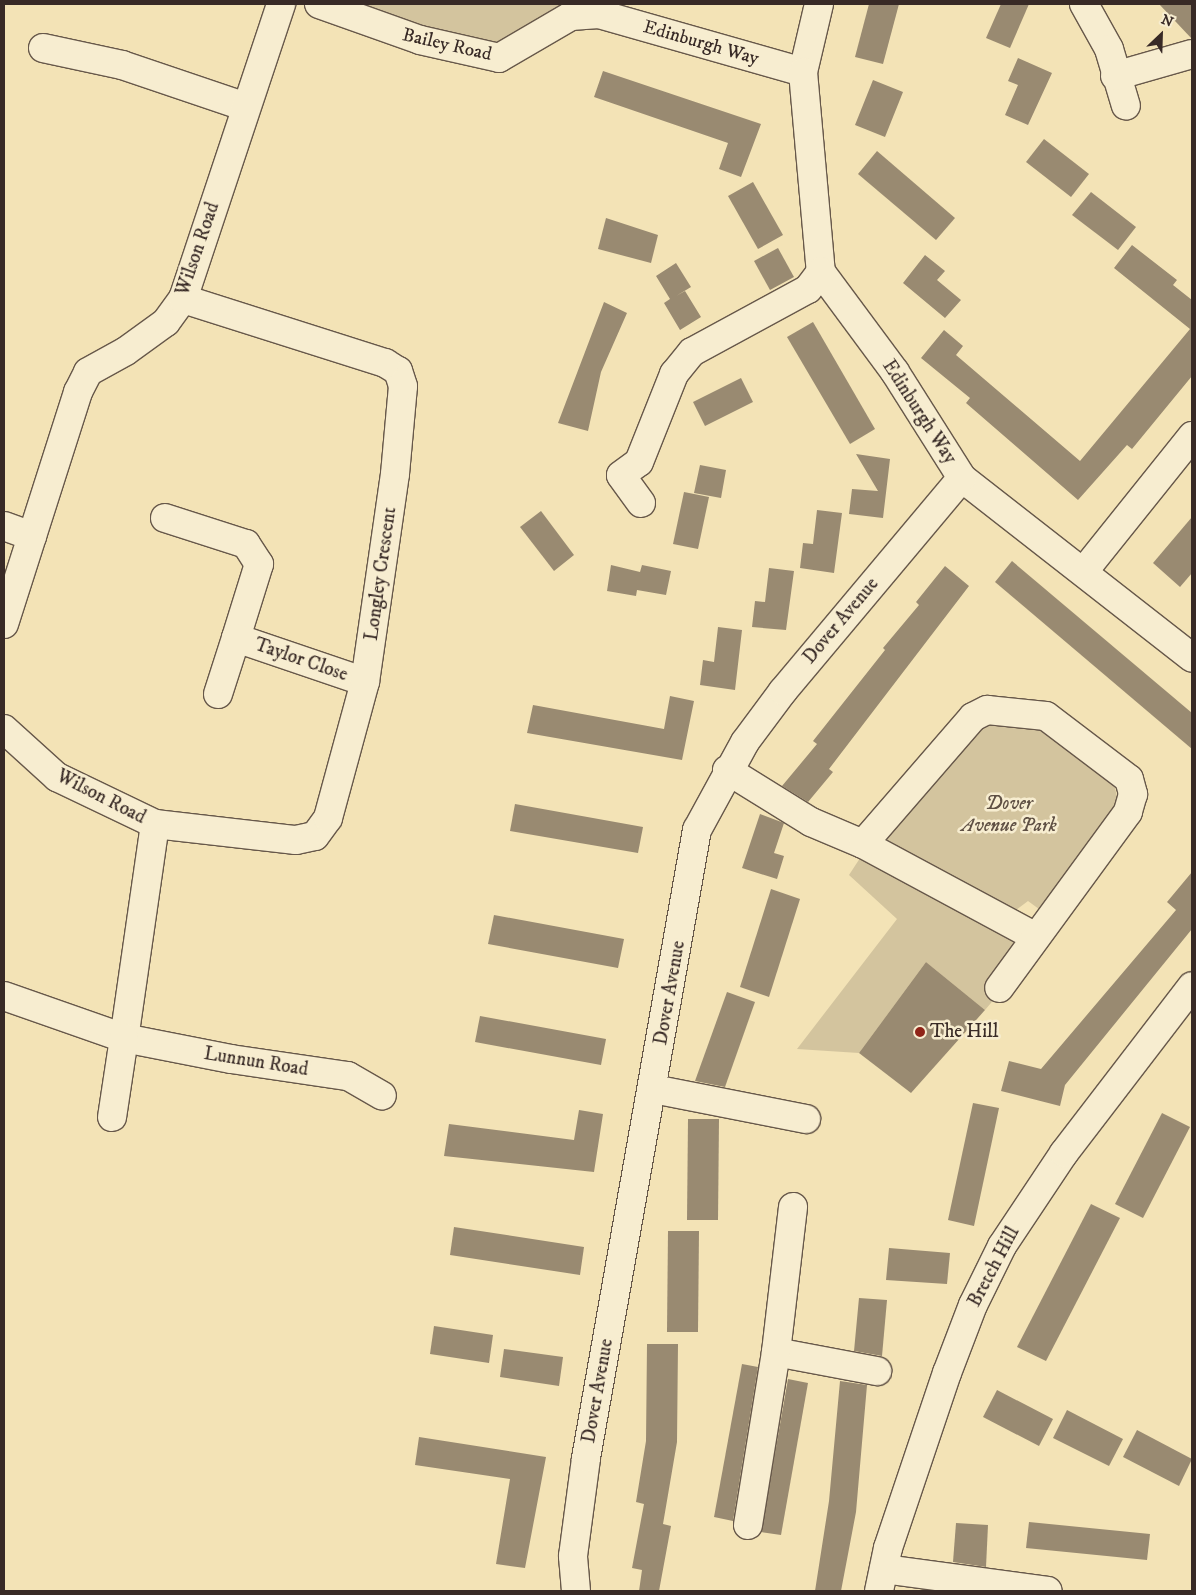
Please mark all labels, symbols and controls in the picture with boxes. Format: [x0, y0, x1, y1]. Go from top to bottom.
north arrow [1136, 10, 1186, 60]
text: N [1158, 11, 1176, 32]
street label: Edinburgh Way [640, 16, 762, 70]
street label: Bailey Road [400, 24, 494, 66]
street label: Wilson Road [171, 199, 225, 299]
street label: Edinburgh Way [877, 356, 961, 468]
street label: Longley Crescent [360, 506, 402, 642]
street label: Dover Avenue [798, 573, 884, 669]
street label: Taylor Close [251, 633, 351, 687]
street label: Wilson Road [53, 765, 149, 829]
park label: Dover Avenue Park [961, 793, 1057, 837]
street label: Dover Avenue [650, 939, 690, 1047]
place label: The Hill [930, 1021, 999, 1043]
marker: The Hill [914, 1026, 926, 1038]
street label: Lunnun Road [202, 1043, 310, 1081]
street label: Bretch Hill [963, 1223, 1025, 1311]
street label: Dover Avenue [578, 1337, 618, 1445]

